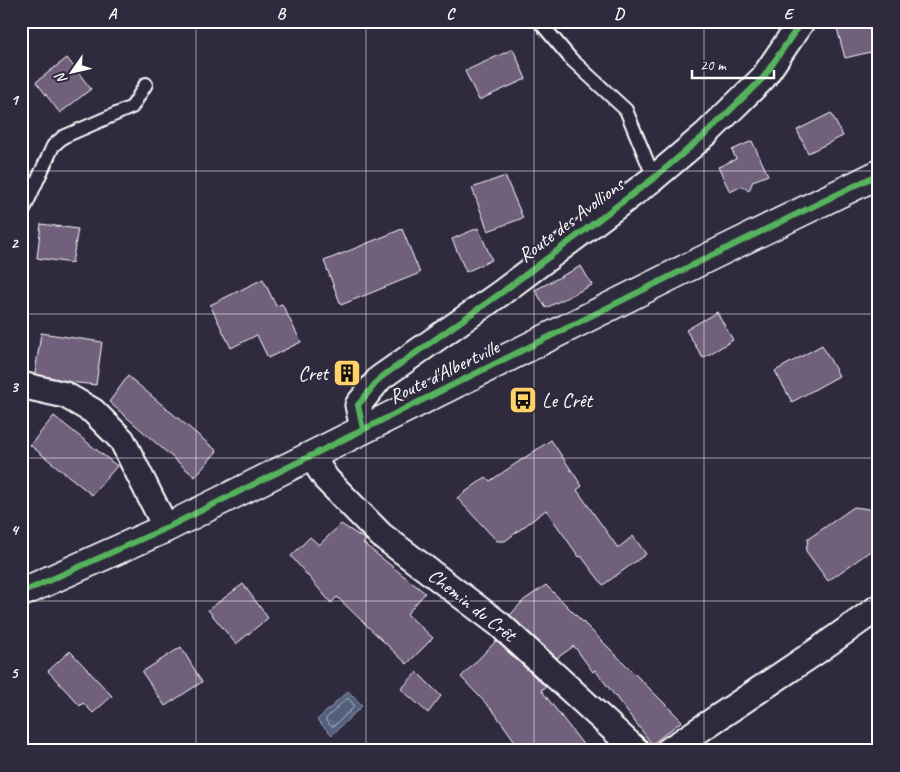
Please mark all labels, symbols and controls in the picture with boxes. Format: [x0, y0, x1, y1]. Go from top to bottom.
text: A [108, 4, 118, 24]
text: B [277, 4, 287, 24]
text: C [446, 4, 456, 24]
text: D [614, 4, 625, 24]
text: E [784, 4, 795, 24]
north arrow [48, 48, 98, 98]
scale bar [692, 48, 775, 80]
text: 20 m [700, 56, 727, 75]
text: N [51, 69, 71, 87]
text: 1 [10, 90, 19, 110]
street label: Route des Avollions [513, 171, 631, 268]
text: 2 [10, 233, 19, 253]
street label: Route d'Albertville [385, 334, 504, 409]
building icon: Cret [332, 358, 362, 388]
place label: Cret [298, 361, 330, 386]
text: 3 [10, 377, 19, 397]
bus stop icon: Le Crêt [508, 385, 538, 415]
place label: Le Crêt [542, 388, 594, 413]
text: 4 [10, 520, 19, 540]
street label: Chemin du Crêt [423, 563, 523, 649]
text: 5 [11, 663, 20, 683]

